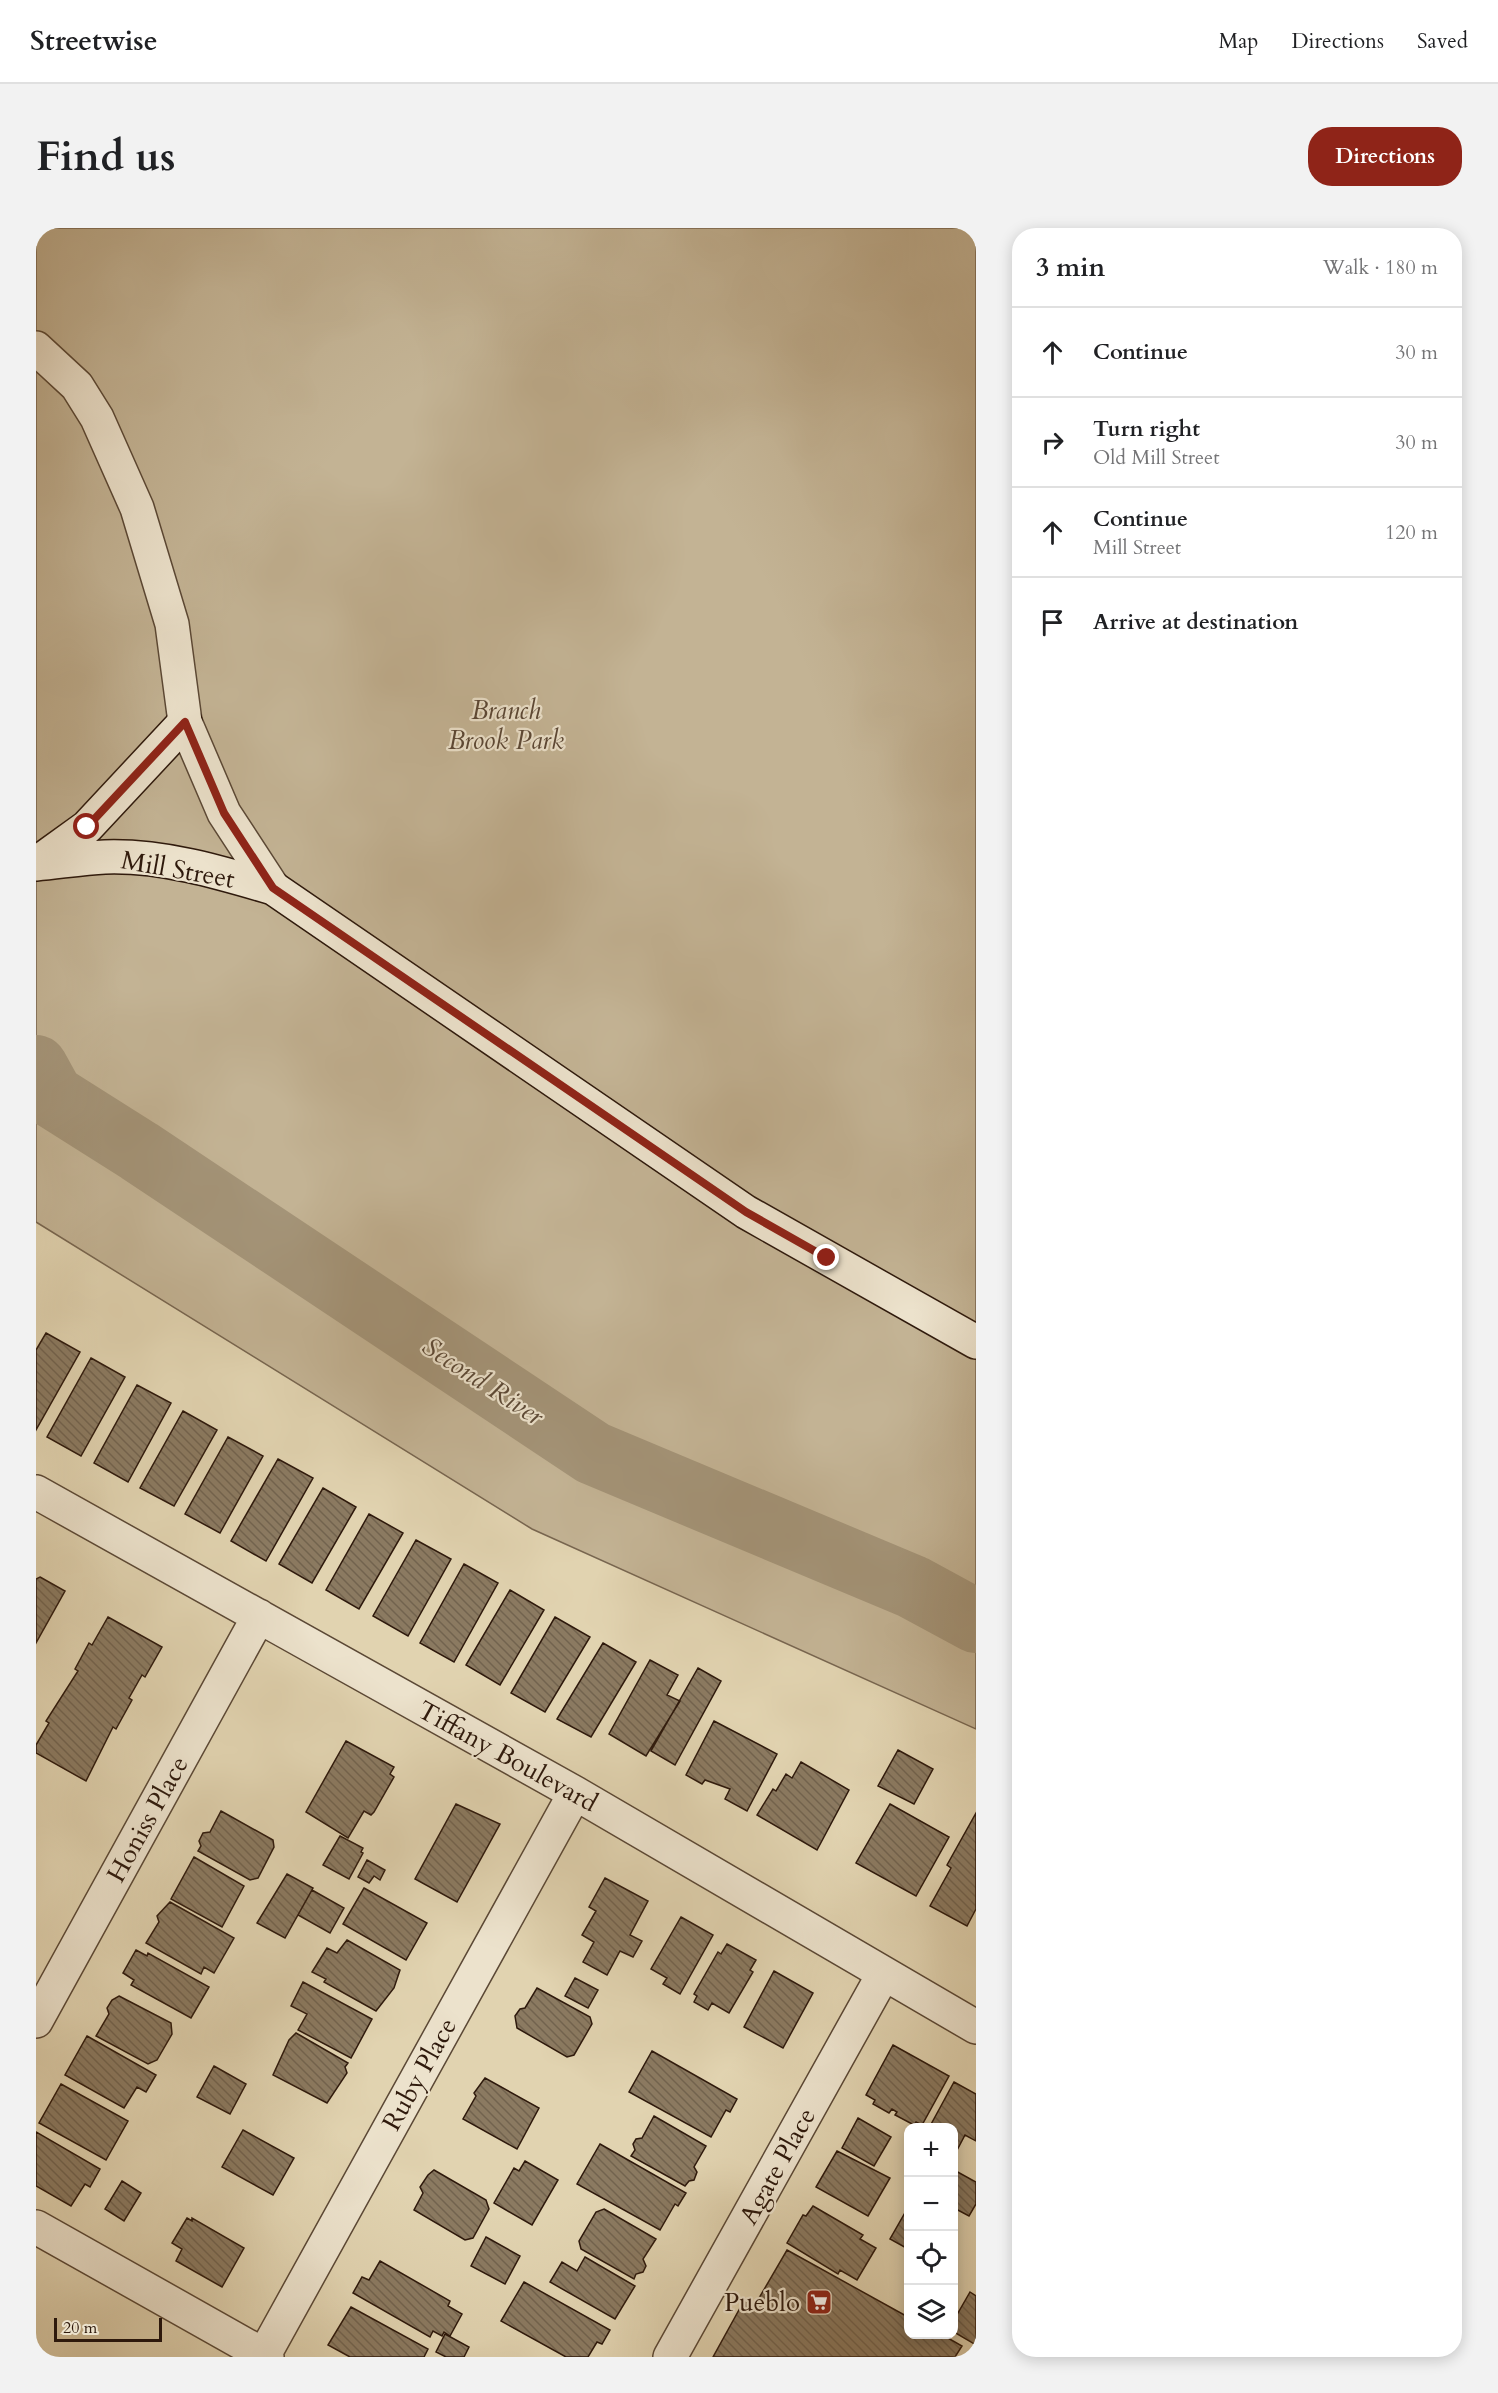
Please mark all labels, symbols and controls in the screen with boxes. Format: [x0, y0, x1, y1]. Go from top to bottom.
text: Streetwise [30, 22, 158, 60]
text: Map [1218, 27, 1258, 56]
text: Directions [1291, 27, 1384, 56]
text: Saved [1417, 27, 1468, 56]
button: Directions [1308, 127, 1462, 186]
text: Find us [36, 128, 176, 185]
text: 3 min [1036, 250, 1105, 285]
text: Walk · 180 m [1323, 254, 1438, 281]
icon: ahead [1036, 336, 1069, 369]
text: Continue [1093, 337, 1188, 367]
text: 30 m [1395, 339, 1438, 366]
text: Turn right [1093, 414, 1200, 444]
icon: right [1036, 426, 1069, 459]
text: 30 m [1395, 429, 1438, 456]
text: Old Mill Street [1093, 444, 1220, 471]
text: Continue [1093, 504, 1188, 534]
icon: ahead [1036, 516, 1069, 549]
text: 120 m [1385, 519, 1438, 546]
text: Mill Street [1093, 534, 1181, 561]
icon: arrive [1036, 606, 1069, 639]
text: Arrive at destination [1093, 607, 1298, 637]
park label: Branch Brook Park [448, 693, 564, 758]
route start [73, 813, 99, 839]
street label: Mill Street [118, 842, 237, 897]
route end [813, 1244, 839, 1270]
water label: Second River [415, 1328, 552, 1435]
street label: Tiffany Boulevard [411, 1692, 604, 1821]
street label: Honiss Place [98, 1750, 196, 1889]
street label: Ruby Place [374, 2012, 465, 2137]
street label: Agate Place [731, 2102, 824, 2231]
map controls [904, 2123, 958, 2339]
button: + [904, 2123, 958, 2177]
button: − [904, 2177, 958, 2231]
button: locate [904, 2231, 958, 2285]
place label: Pueblo [724, 2285, 800, 2320]
button: layers [904, 2285, 958, 2339]
supermarket icon: Pueblo [804, 2287, 834, 2317]
scale bar [54, 2315, 162, 2342]
text: 20 m [63, 2317, 97, 2339]

